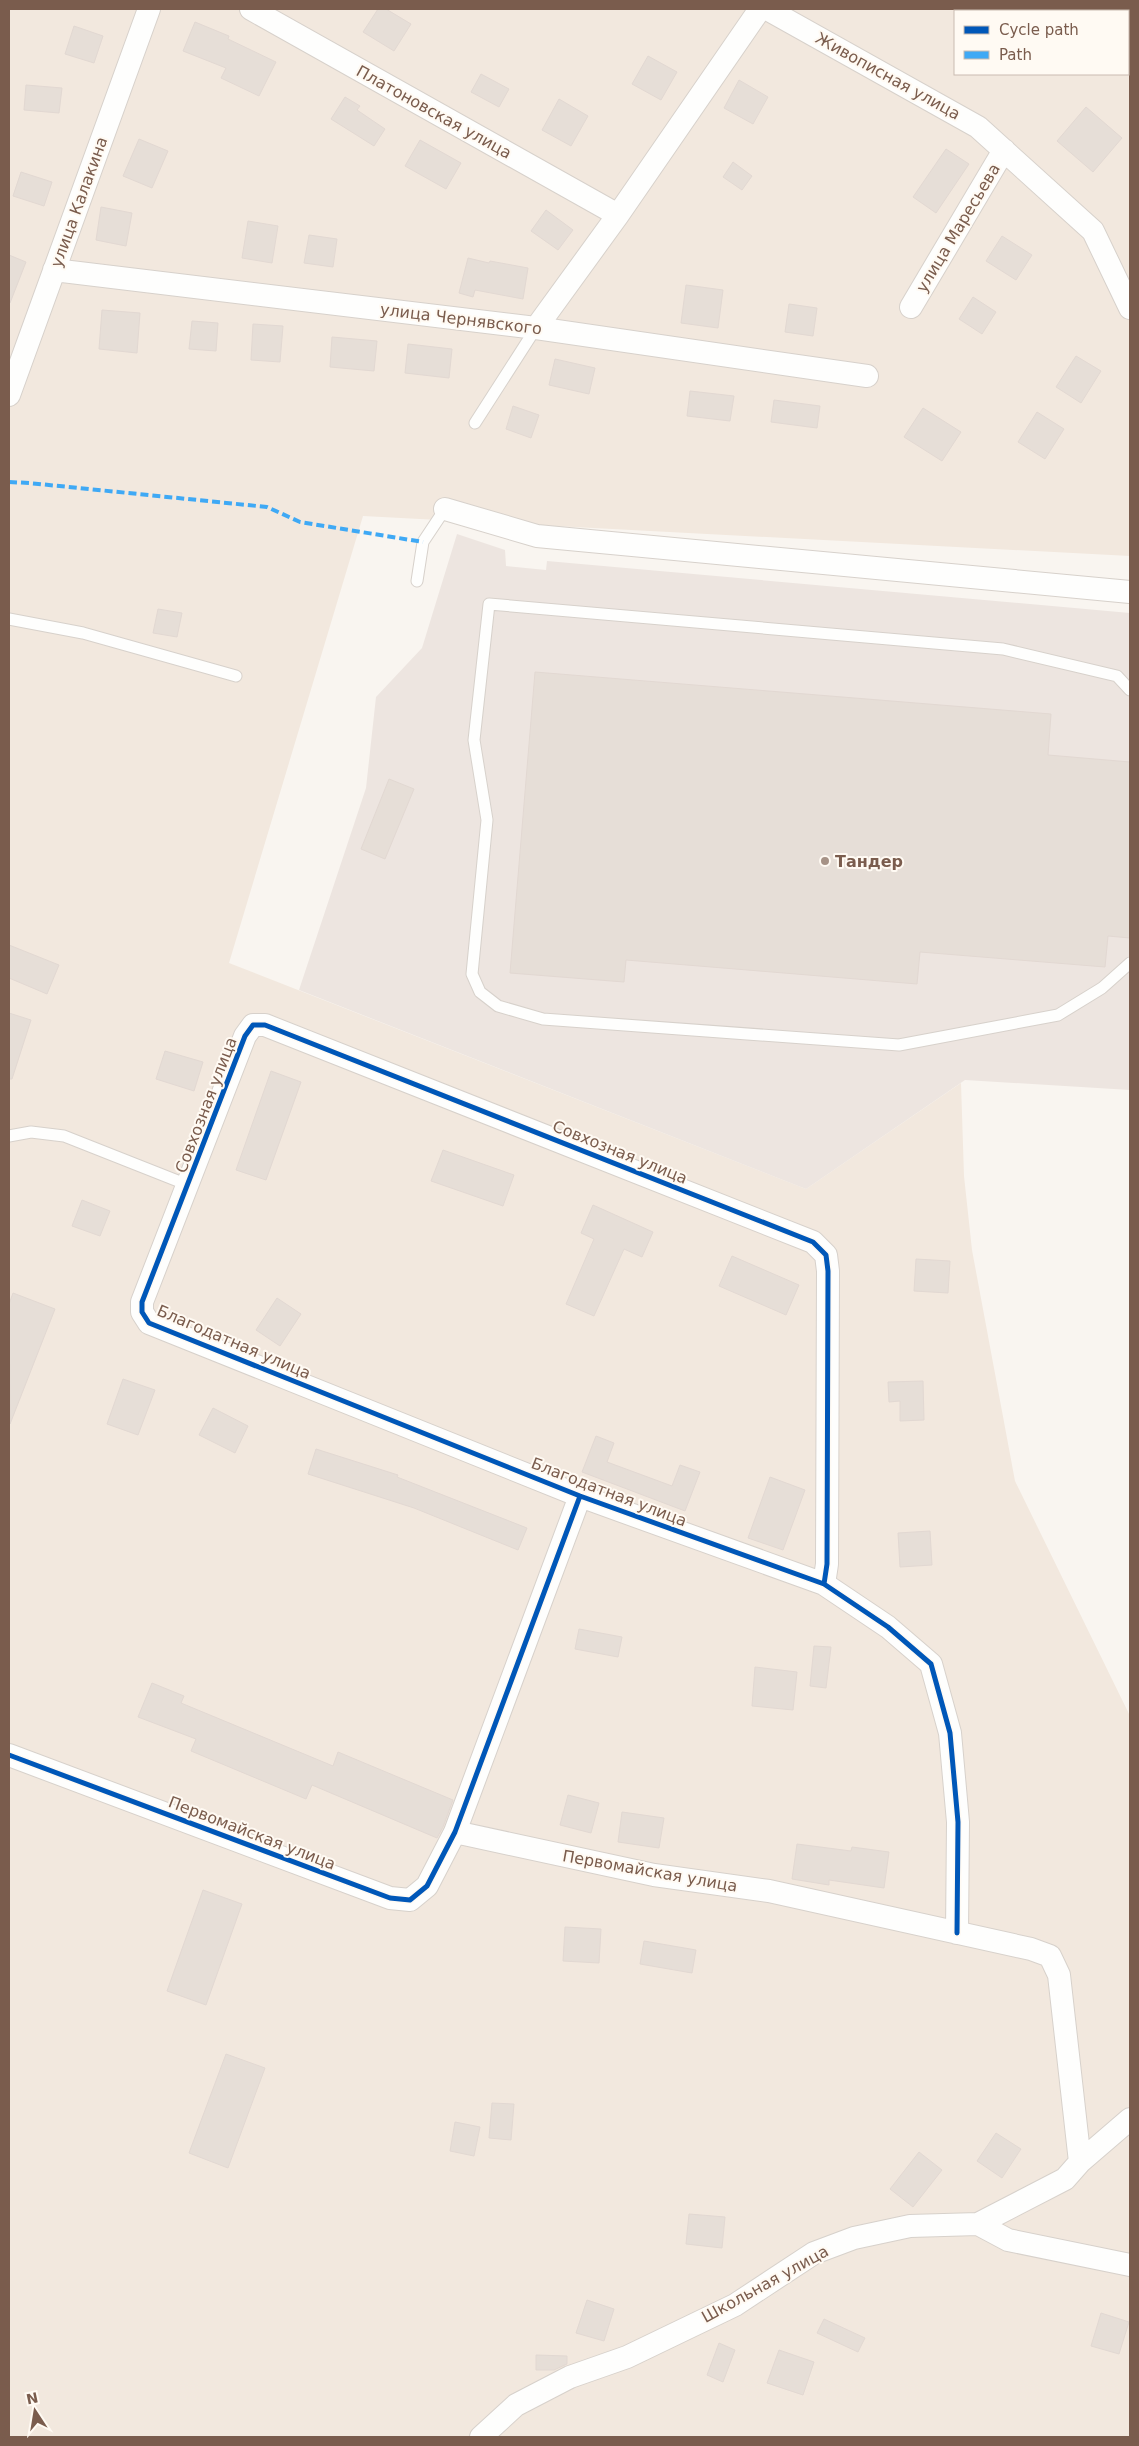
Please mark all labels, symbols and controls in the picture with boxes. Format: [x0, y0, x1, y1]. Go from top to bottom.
legend [954, 10, 1129, 75]
text: Cycle path [999, 21, 1079, 39]
street label: Живописная улица [812, 28, 964, 124]
text: Path [999, 46, 1032, 64]
street label: Платоновская улица [353, 61, 515, 163]
street label: улица Калакина [47, 134, 111, 270]
street label: улица Маресьева [912, 160, 1004, 296]
street label: улица Чернявского [379, 300, 543, 338]
place label: Тандер [835, 852, 903, 871]
marker: Тандер [819, 855, 831, 867]
street label: Совхозная улица [171, 1034, 241, 1176]
street label: Совхозная улица [550, 1116, 690, 1188]
street label: Благодатная улица [154, 1301, 314, 1383]
street label: Благодатная улица [529, 1454, 689, 1530]
street label: Первомайская улица [166, 1792, 338, 1874]
street label: Первомайская улица [561, 1846, 739, 1896]
street label: Школьная улица [698, 2241, 832, 2327]
north arrow [10, 2386, 60, 2436]
text: N [25, 2389, 40, 2407]

